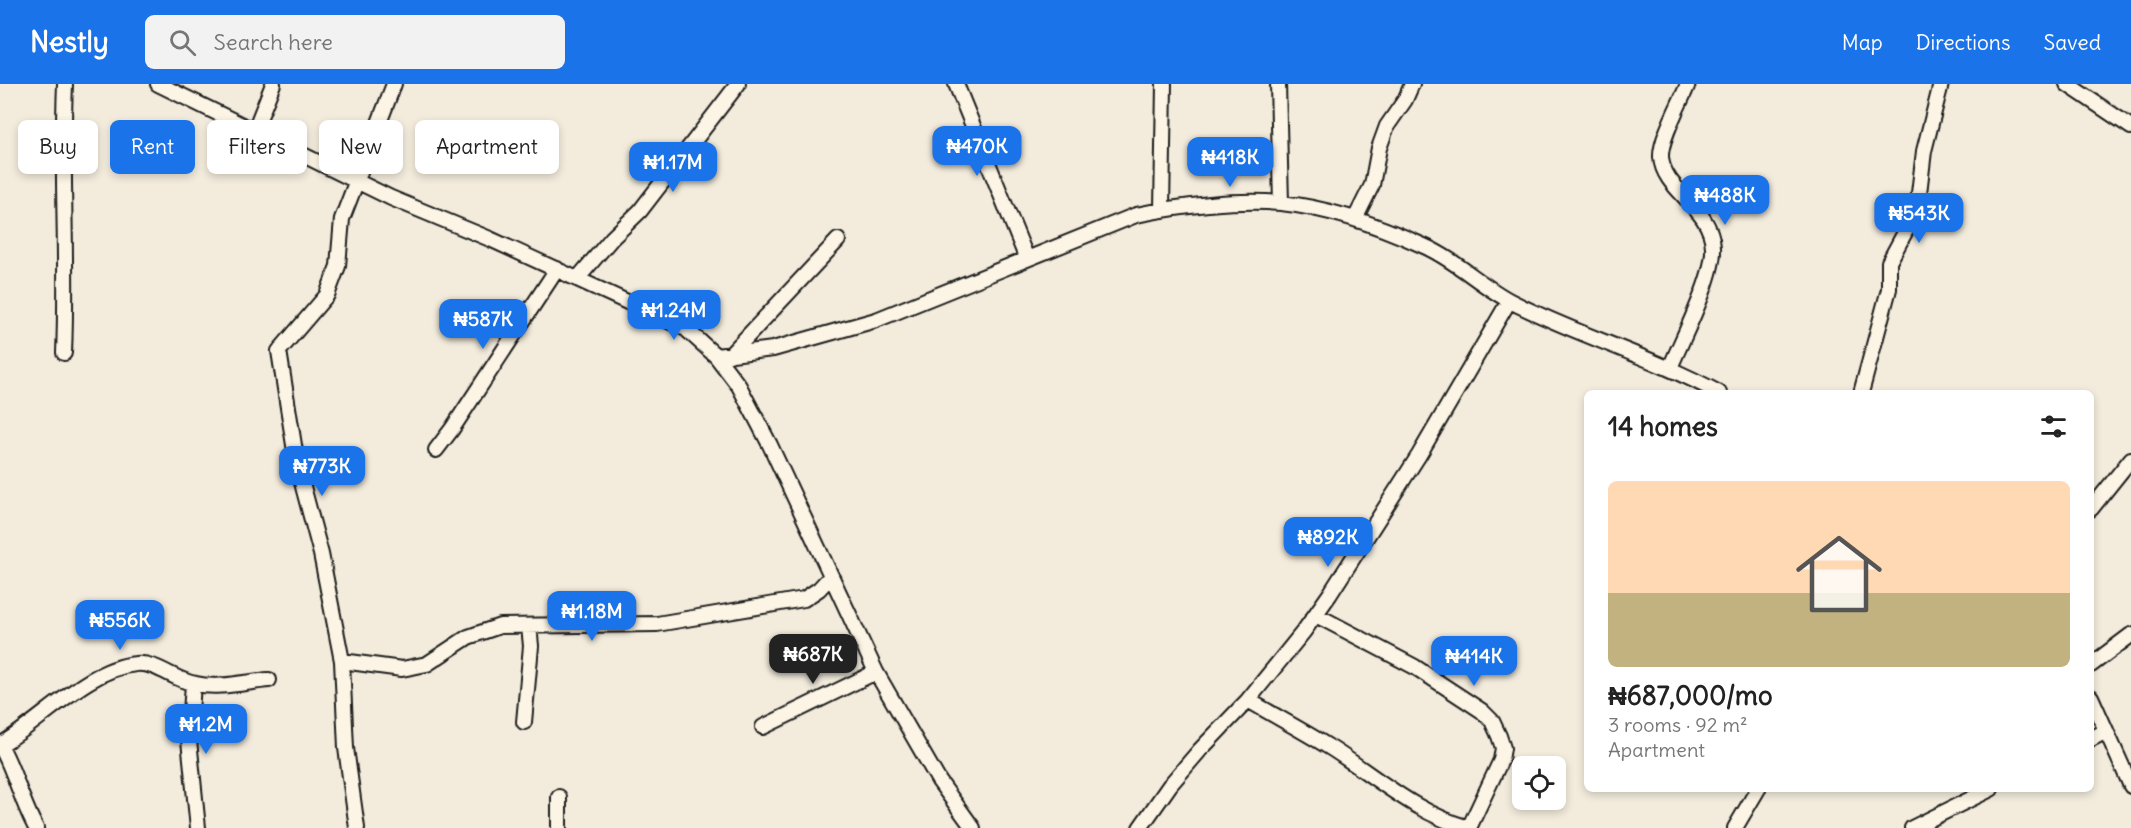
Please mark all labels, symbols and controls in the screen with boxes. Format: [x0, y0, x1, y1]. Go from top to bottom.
search box [145, 15, 565, 69]
text: Nestly [30, 24, 109, 60]
icon: search [166, 26, 199, 59]
text: Search here [214, 28, 333, 56]
text: Map [1842, 29, 1883, 56]
text: Directions [1916, 29, 2010, 56]
text: Saved [2043, 29, 2101, 56]
chip: Buy [18, 120, 98, 174]
chip: Rent [110, 120, 195, 174]
chip: Filters [207, 120, 307, 174]
chip: New [319, 120, 403, 174]
chip: Apartment [415, 120, 559, 174]
pin: ₦470K [935, 126, 1019, 177]
text: ₦470K [946, 133, 1008, 158]
pin: ₦418K [1188, 137, 1272, 188]
pin: ₦1.17M [624, 142, 722, 193]
text: ₦418K [1201, 144, 1259, 169]
text: ₦1.17M [643, 149, 703, 174]
pin: ₦488K [1683, 175, 1767, 226]
text: ₦488K [1694, 182, 1756, 207]
pin: ₦543K [1877, 193, 1961, 244]
text: ₦543K [1888, 200, 1950, 225]
pin: ₦1.24M [625, 290, 723, 341]
text: ₦1.24M [642, 297, 706, 322]
pin: ₦587K [441, 299, 525, 350]
text: ₦587K [453, 306, 513, 331]
text: 14 homes [1608, 410, 1718, 443]
icon: filters [2037, 410, 2070, 443]
pin: ₦773K [280, 446, 364, 497]
text: ₦773K [293, 453, 351, 478]
pin: ₦892K [1286, 517, 1370, 568]
icon: home [1785, 520, 1893, 628]
text: ₦892K [1298, 524, 1358, 549]
pin: ₦1.18M [543, 591, 641, 642]
text: ₦1.18M [561, 598, 623, 623]
pin: ₦556K [78, 600, 162, 651]
text: ₦556K [89, 607, 151, 632]
pin: ₦687K [771, 634, 855, 685]
pin: ₦414K [1432, 636, 1516, 687]
text: ₦687K [783, 641, 843, 666]
text: ₦414K [1445, 643, 1503, 668]
text: ₦687,000/mo [1608, 679, 1773, 712]
pin: ₦1.2M [164, 704, 248, 755]
text: ₦1.2M [179, 711, 233, 736]
text: 3 rooms · 92 m² [1608, 712, 1747, 737]
text: Apartment [1608, 737, 1705, 762]
map controls [1512, 756, 1566, 810]
button: locate [1512, 756, 1566, 810]

